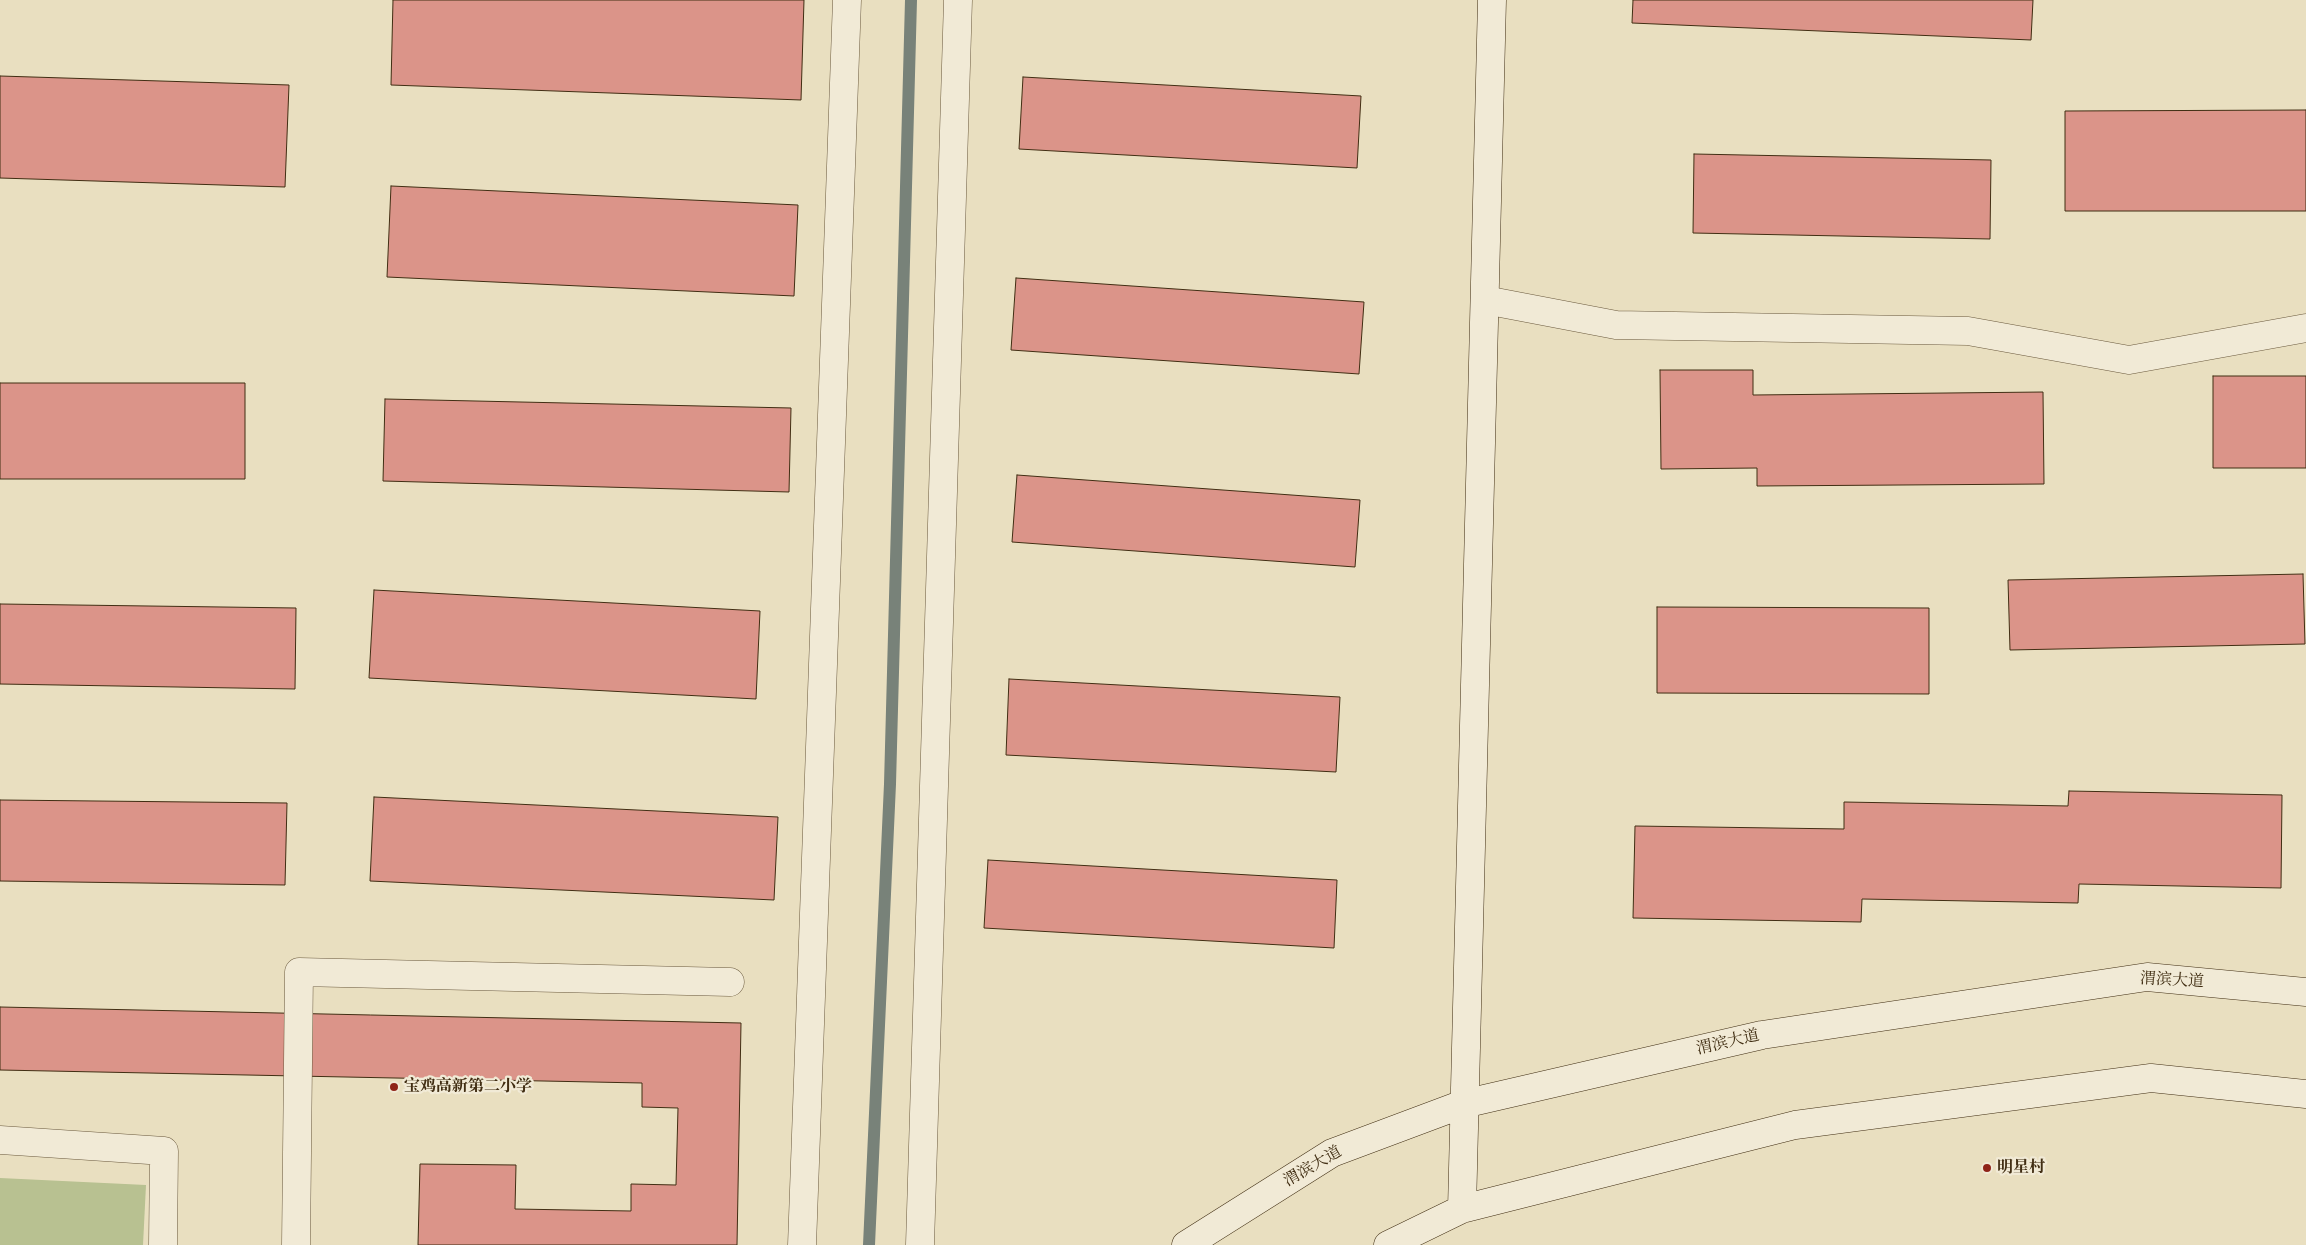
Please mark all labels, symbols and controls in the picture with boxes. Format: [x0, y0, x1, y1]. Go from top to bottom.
street label: 渭滨大道 [2140, 970, 2204, 992]
street label: 渭滨大道 [1695, 1026, 1761, 1060]
place label: 宝鸡高新第二小学 [404, 1077, 532, 1097]
marker: 宝鸡高新第二小学 [388, 1081, 400, 1093]
street label: 渭滨大道 [1280, 1143, 1346, 1191]
place label: 明星村 [1997, 1158, 2045, 1178]
marker: 明星村 [1981, 1162, 1993, 1174]

